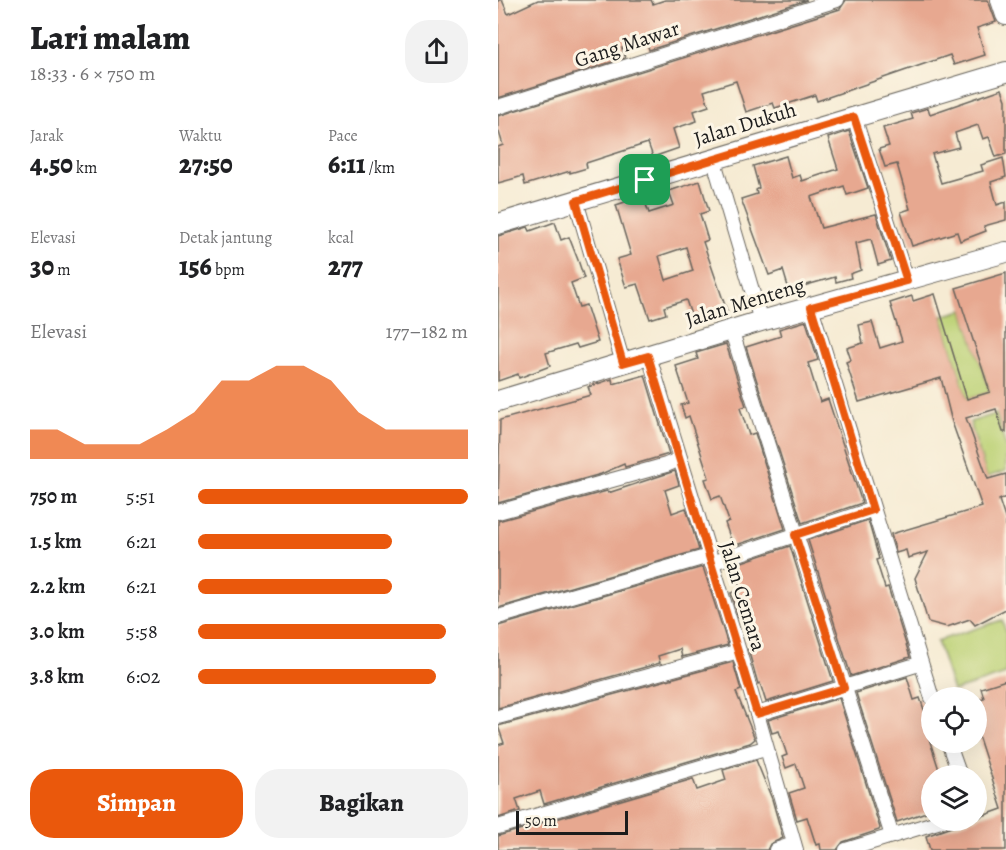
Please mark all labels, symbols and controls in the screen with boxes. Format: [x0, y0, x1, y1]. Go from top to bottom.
street label: Gang Mawar [571, 14, 683, 74]
text: Lari malam [30, 15, 190, 60]
button: share [405, 20, 468, 83]
text: 18:33 · 6 × 750 m [30, 60, 155, 87]
street label: Jalan Dukuh [690, 95, 800, 153]
text: Jarak [30, 125, 64, 147]
text: Waktu [179, 125, 222, 147]
text: Pace [328, 125, 358, 147]
text: 4.50 [30, 147, 73, 182]
text: 27:50 [179, 147, 233, 182]
text: 6:11 [328, 147, 365, 182]
pin [619, 154, 670, 205]
text: km [73, 157, 97, 179]
text: /km [365, 157, 395, 179]
icon: arrive [628, 163, 661, 196]
text: Elevasi [30, 227, 76, 249]
text: Detak jantung [179, 227, 272, 249]
text: kcal [328, 227, 354, 249]
text: 30 [30, 249, 54, 284]
text: 156 [179, 249, 212, 284]
text: 277 [328, 249, 363, 284]
text: m [54, 259, 71, 281]
text: bpm [212, 259, 245, 281]
street label: Jalan Menteng [682, 270, 808, 333]
text: Elevasi [30, 318, 87, 345]
text: 177–182 m [386, 318, 468, 345]
text: 750 m [30, 483, 77, 510]
text: 5:51 [126, 483, 155, 510]
text: 1.5 km [30, 528, 82, 555]
text: 6:21 [126, 528, 156, 555]
street label: Jalan Cemara [713, 538, 773, 655]
text: 2.2 km [30, 573, 85, 600]
text: 6:21 [126, 573, 156, 600]
text: 3.0 km [30, 618, 85, 645]
text: 5:58 [126, 618, 158, 645]
text: 3.8 km [30, 663, 84, 690]
text: 6:02 [126, 663, 160, 690]
map controls [921, 687, 987, 831]
button: locate [921, 687, 987, 753]
button: layers [921, 765, 987, 831]
button: Simpan [30, 769, 243, 838]
button: Bagikan [255, 769, 468, 838]
scale bar [516, 808, 628, 836]
text: 50 m [525, 810, 557, 832]

